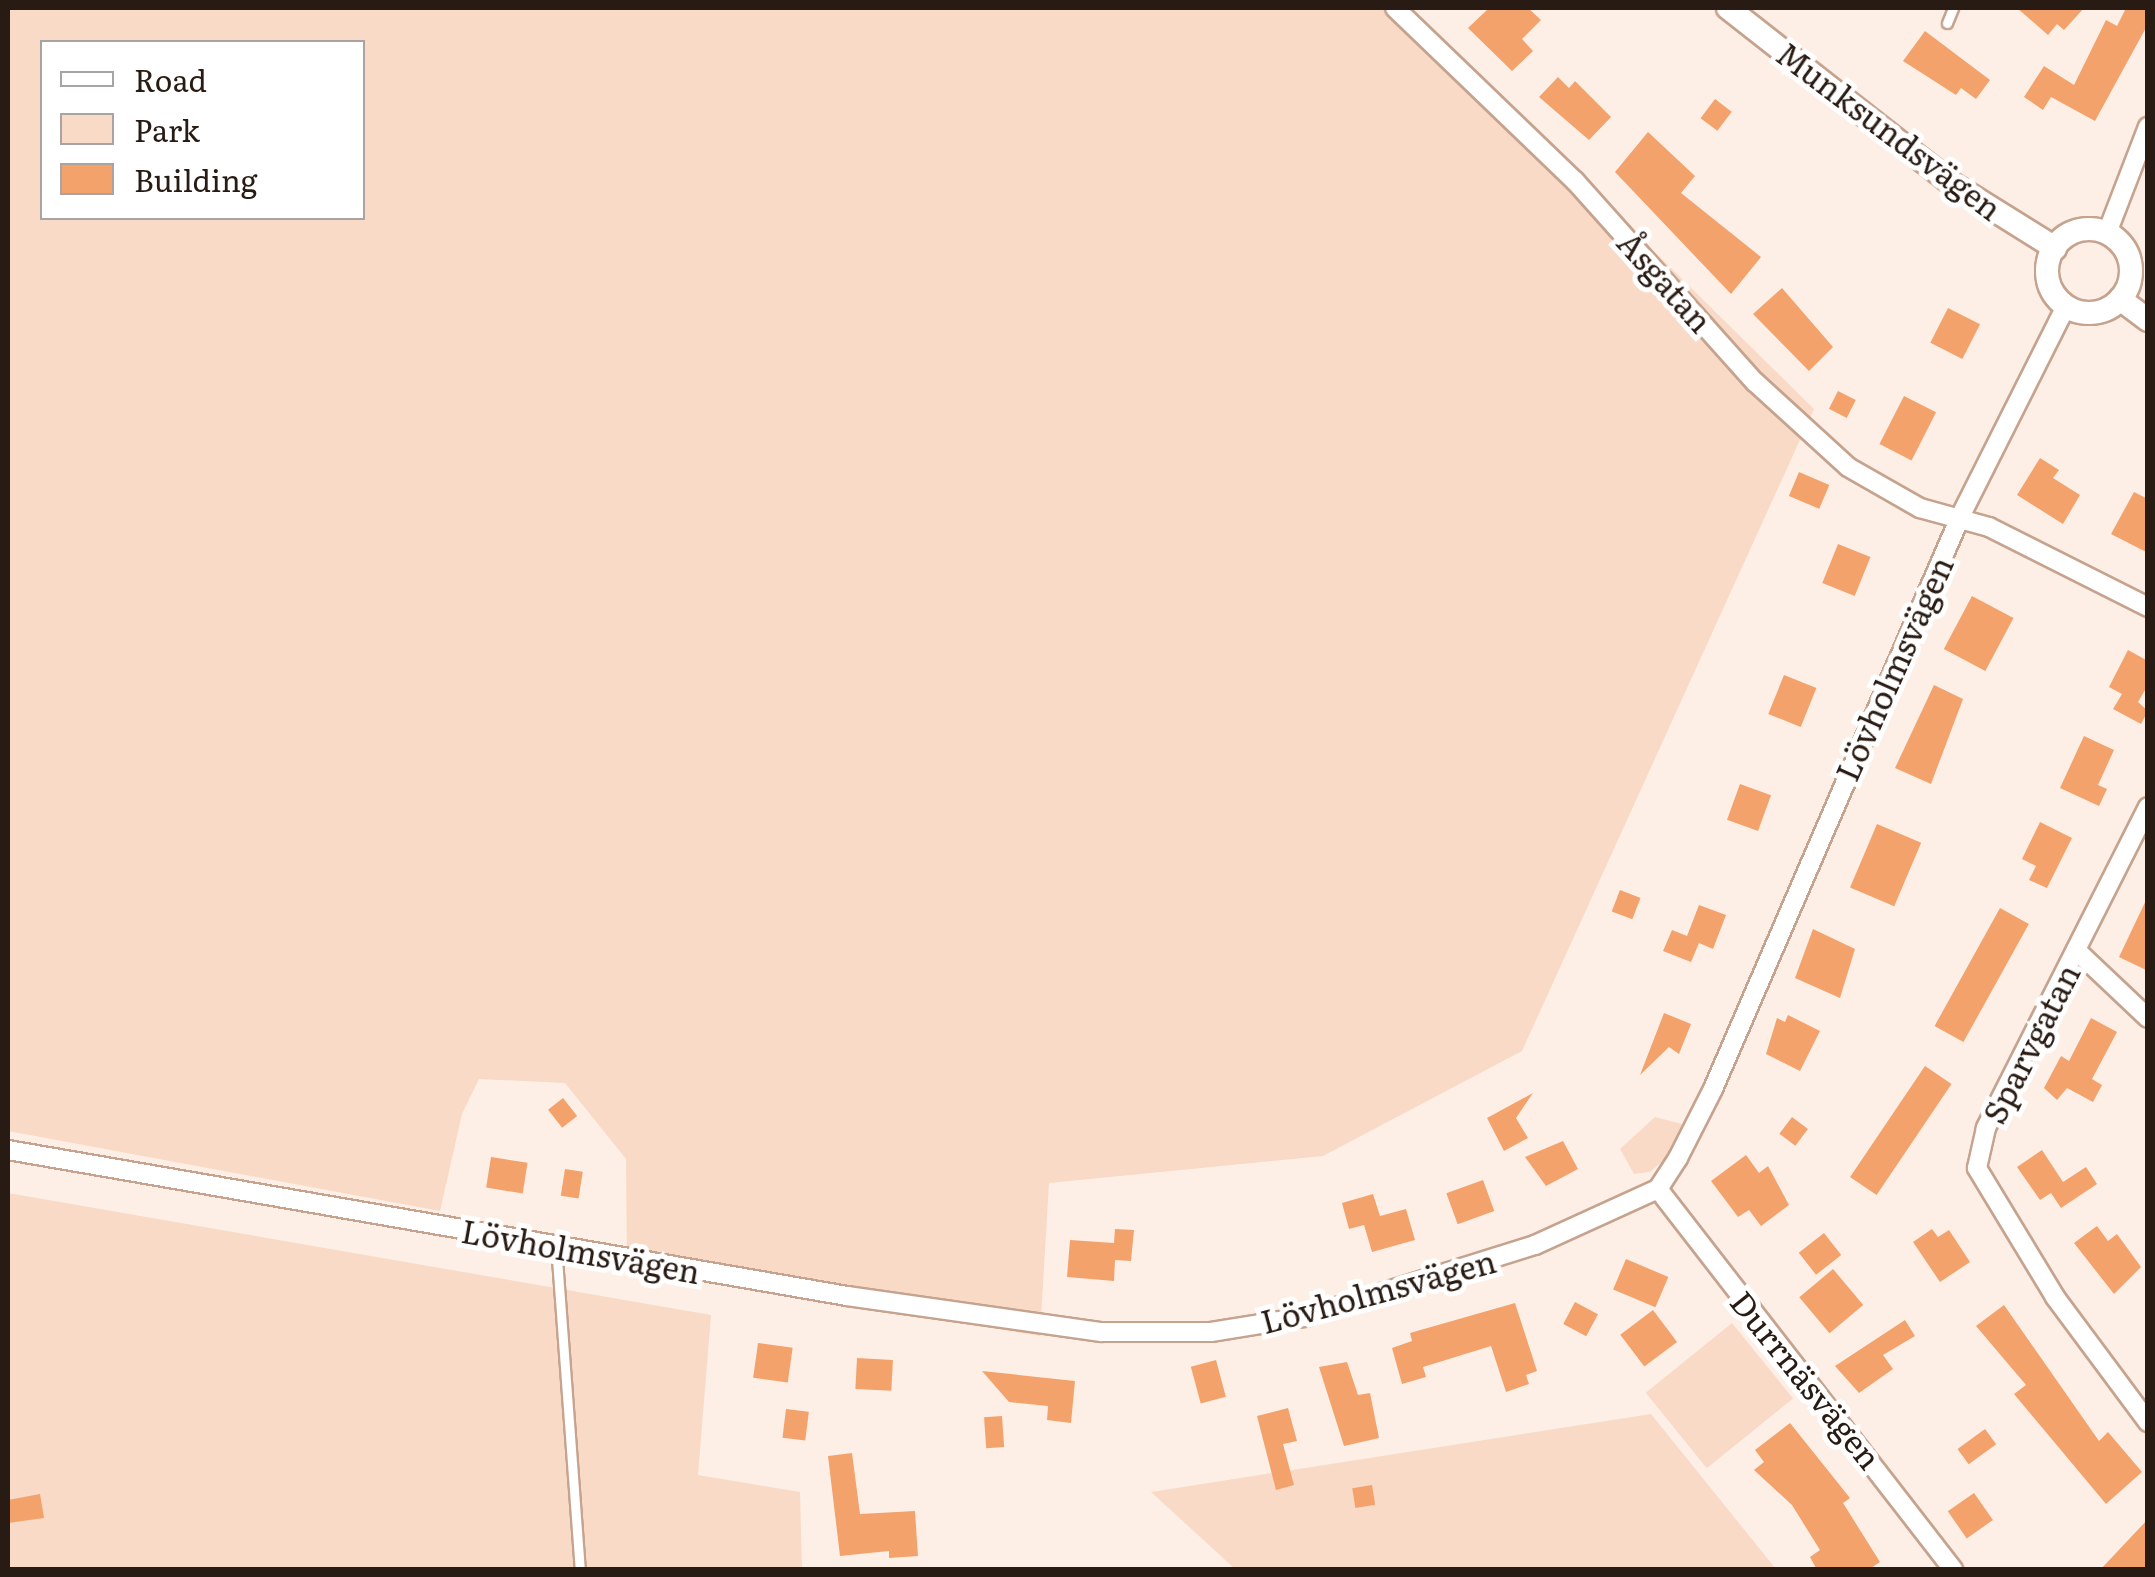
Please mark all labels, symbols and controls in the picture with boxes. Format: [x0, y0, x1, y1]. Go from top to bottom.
street label: Munksundsvägen [1770, 33, 2010, 227]
legend [40, 40, 365, 220]
text: Road [134, 57, 207, 101]
text: Park [134, 107, 200, 151]
text: Building [134, 157, 258, 201]
street label: Åsgatan [1611, 223, 1721, 339]
street label: Lövholmsvägen [1826, 550, 1960, 786]
street label: Sparvgatan [1973, 957, 2087, 1129]
street label: Lövholmsvägen [459, 1210, 703, 1290]
street label: Lövholmsvägen [1256, 1240, 1500, 1340]
street label: Durrnäsvägen [1724, 1282, 1890, 1476]

